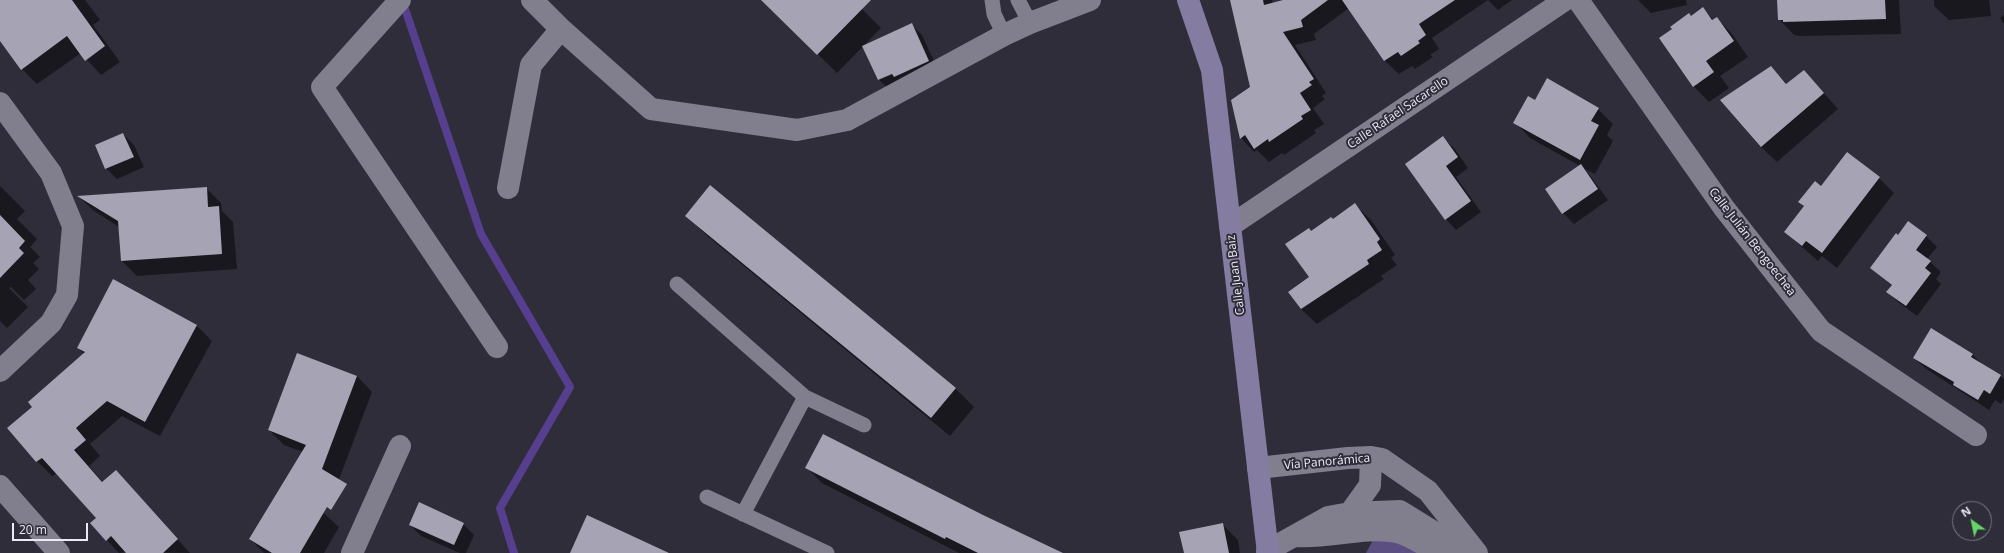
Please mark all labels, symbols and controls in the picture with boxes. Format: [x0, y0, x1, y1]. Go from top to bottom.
street label: Calle Rafael Sacarello [1345, 74, 1451, 152]
street label: Calle Julián Bengoechea [1705, 185, 1799, 299]
street label: Calle Juan Baiz [1224, 234, 1248, 316]
street label: Vía Panorámica [1283, 451, 1371, 473]
north arrow [1952, 501, 1992, 541]
text: N [1958, 503, 1974, 520]
scale bar [14, 515, 90, 541]
text: 20 m [19, 521, 47, 538]

